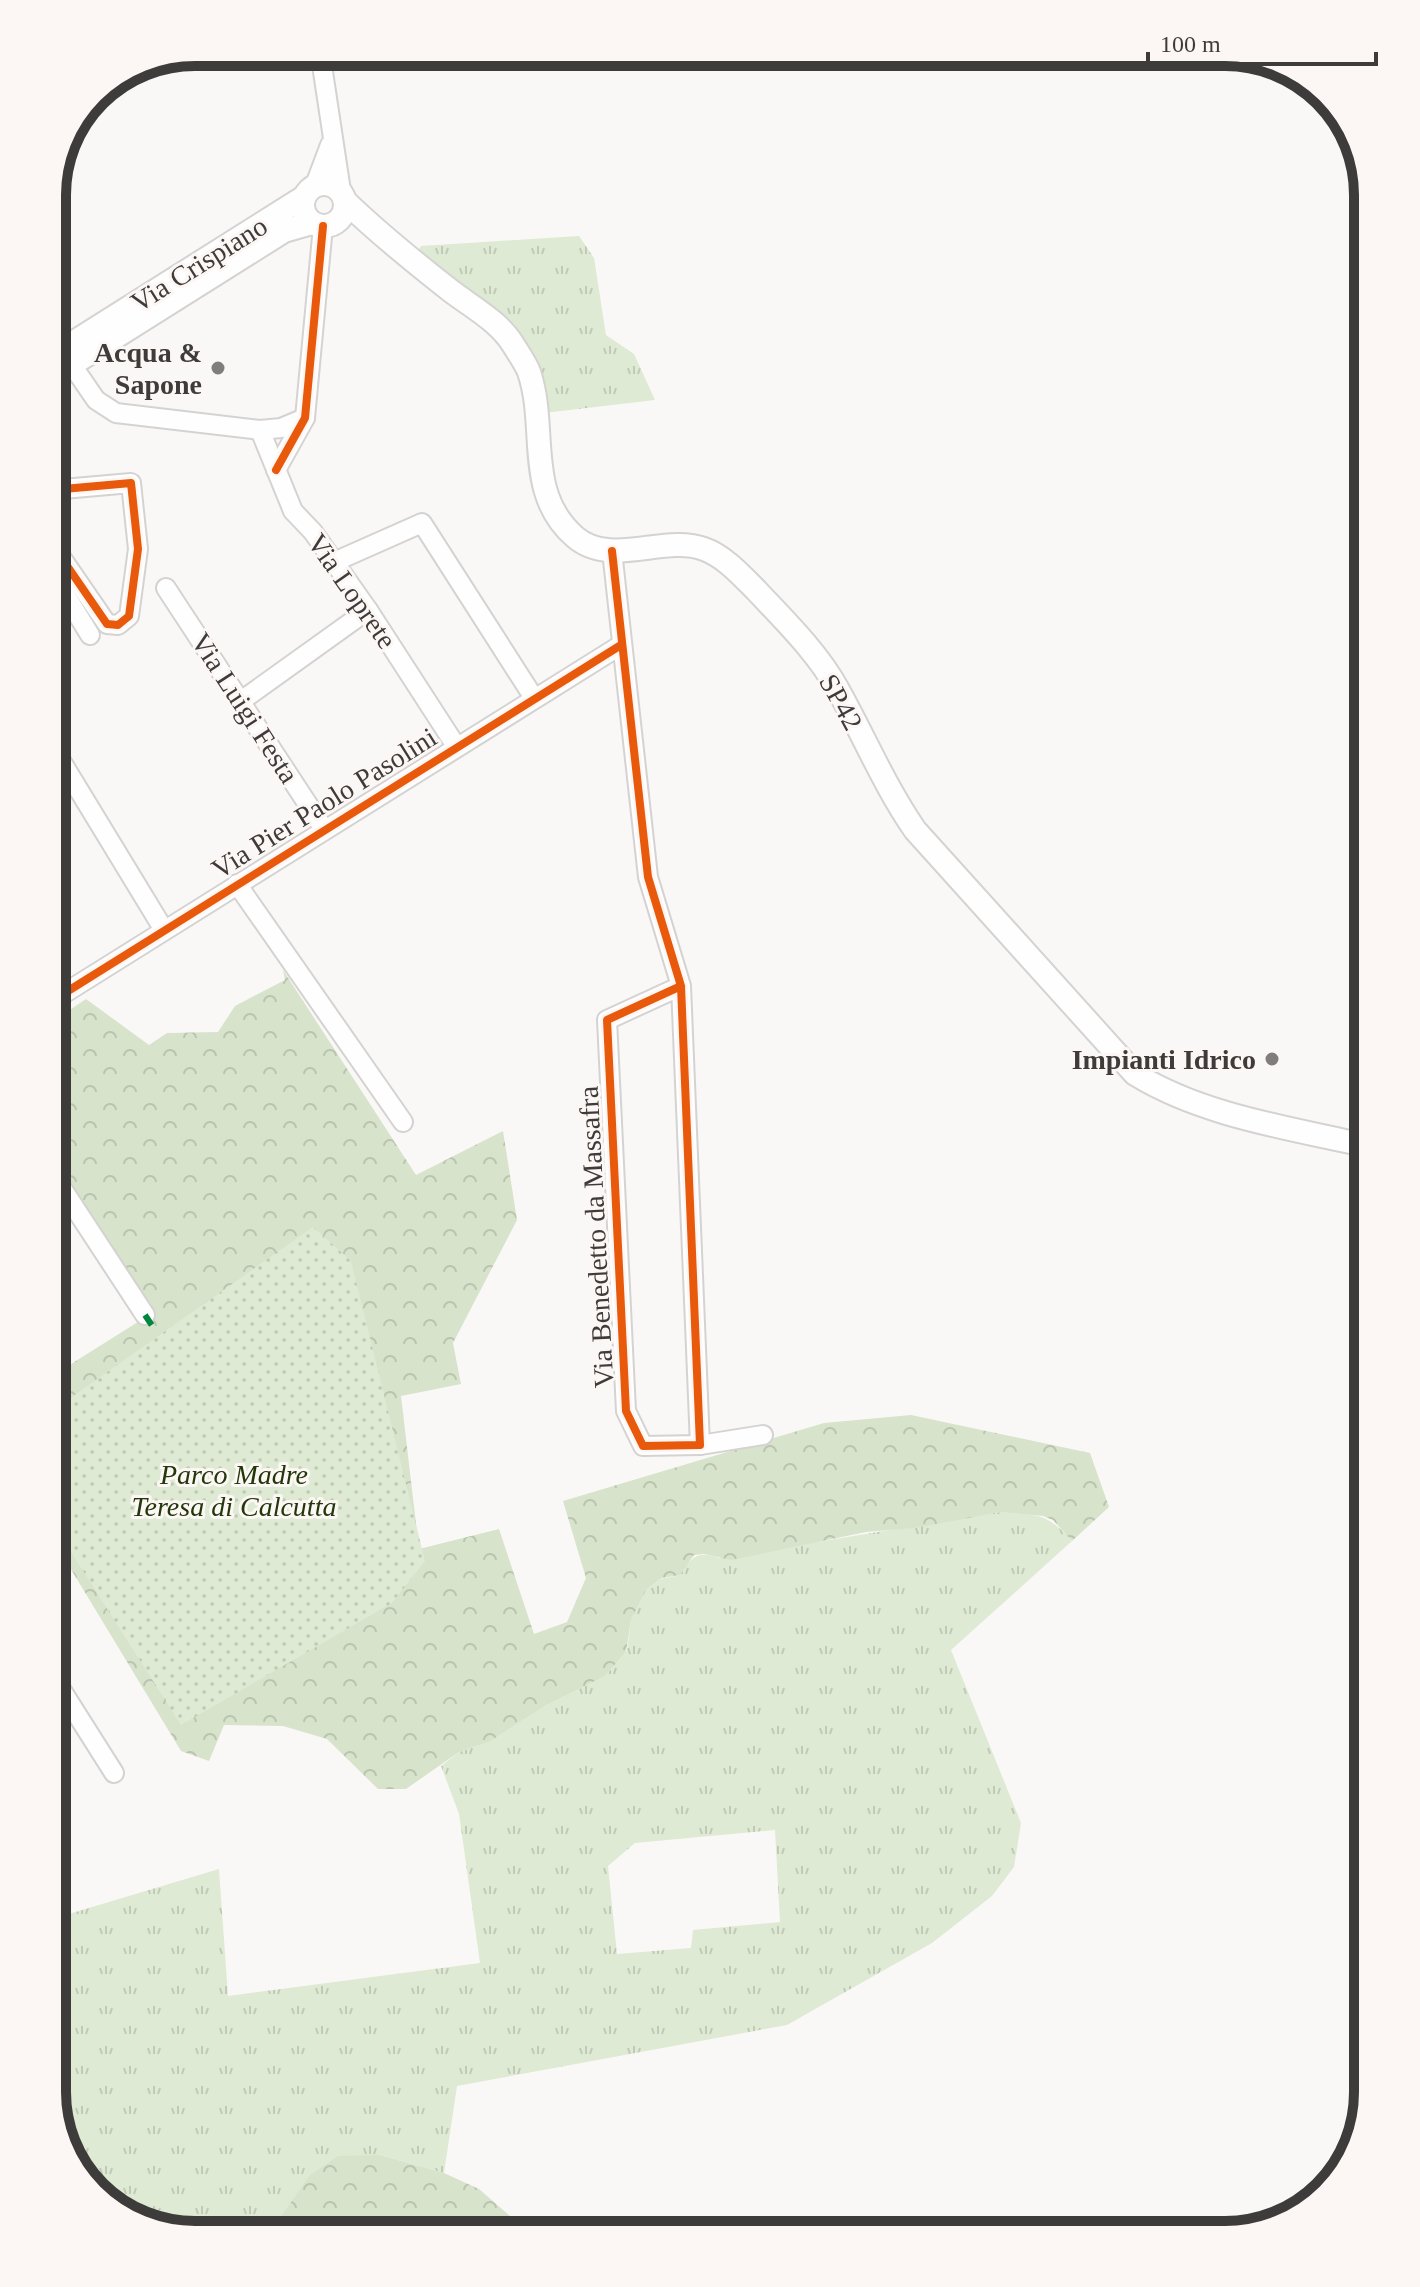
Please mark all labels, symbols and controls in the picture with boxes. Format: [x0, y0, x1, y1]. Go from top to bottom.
scale bar [1148, 16, 1376, 66]
text: 100 m [1160, 31, 1221, 57]
street label: Via Crispiano [125, 210, 273, 318]
place label: Acqua & Sapone [94, 337, 202, 400]
marker: Acqua & Sapone [209, 359, 227, 377]
street label: Via Loprete [301, 528, 403, 654]
street label: Via Luigi Festa [185, 627, 305, 789]
street label: SP42 [813, 669, 869, 735]
street label: Via Pier Paolo Pasolini [206, 721, 442, 885]
place label: Impianti Idrico [1072, 1044, 1256, 1075]
marker: Impianti Idrico [1263, 1050, 1281, 1068]
street label: Via Benedetto da Massafra [573, 1085, 619, 1389]
park label: Parco Madre Teresa di Calcutta [132, 1459, 336, 1522]

